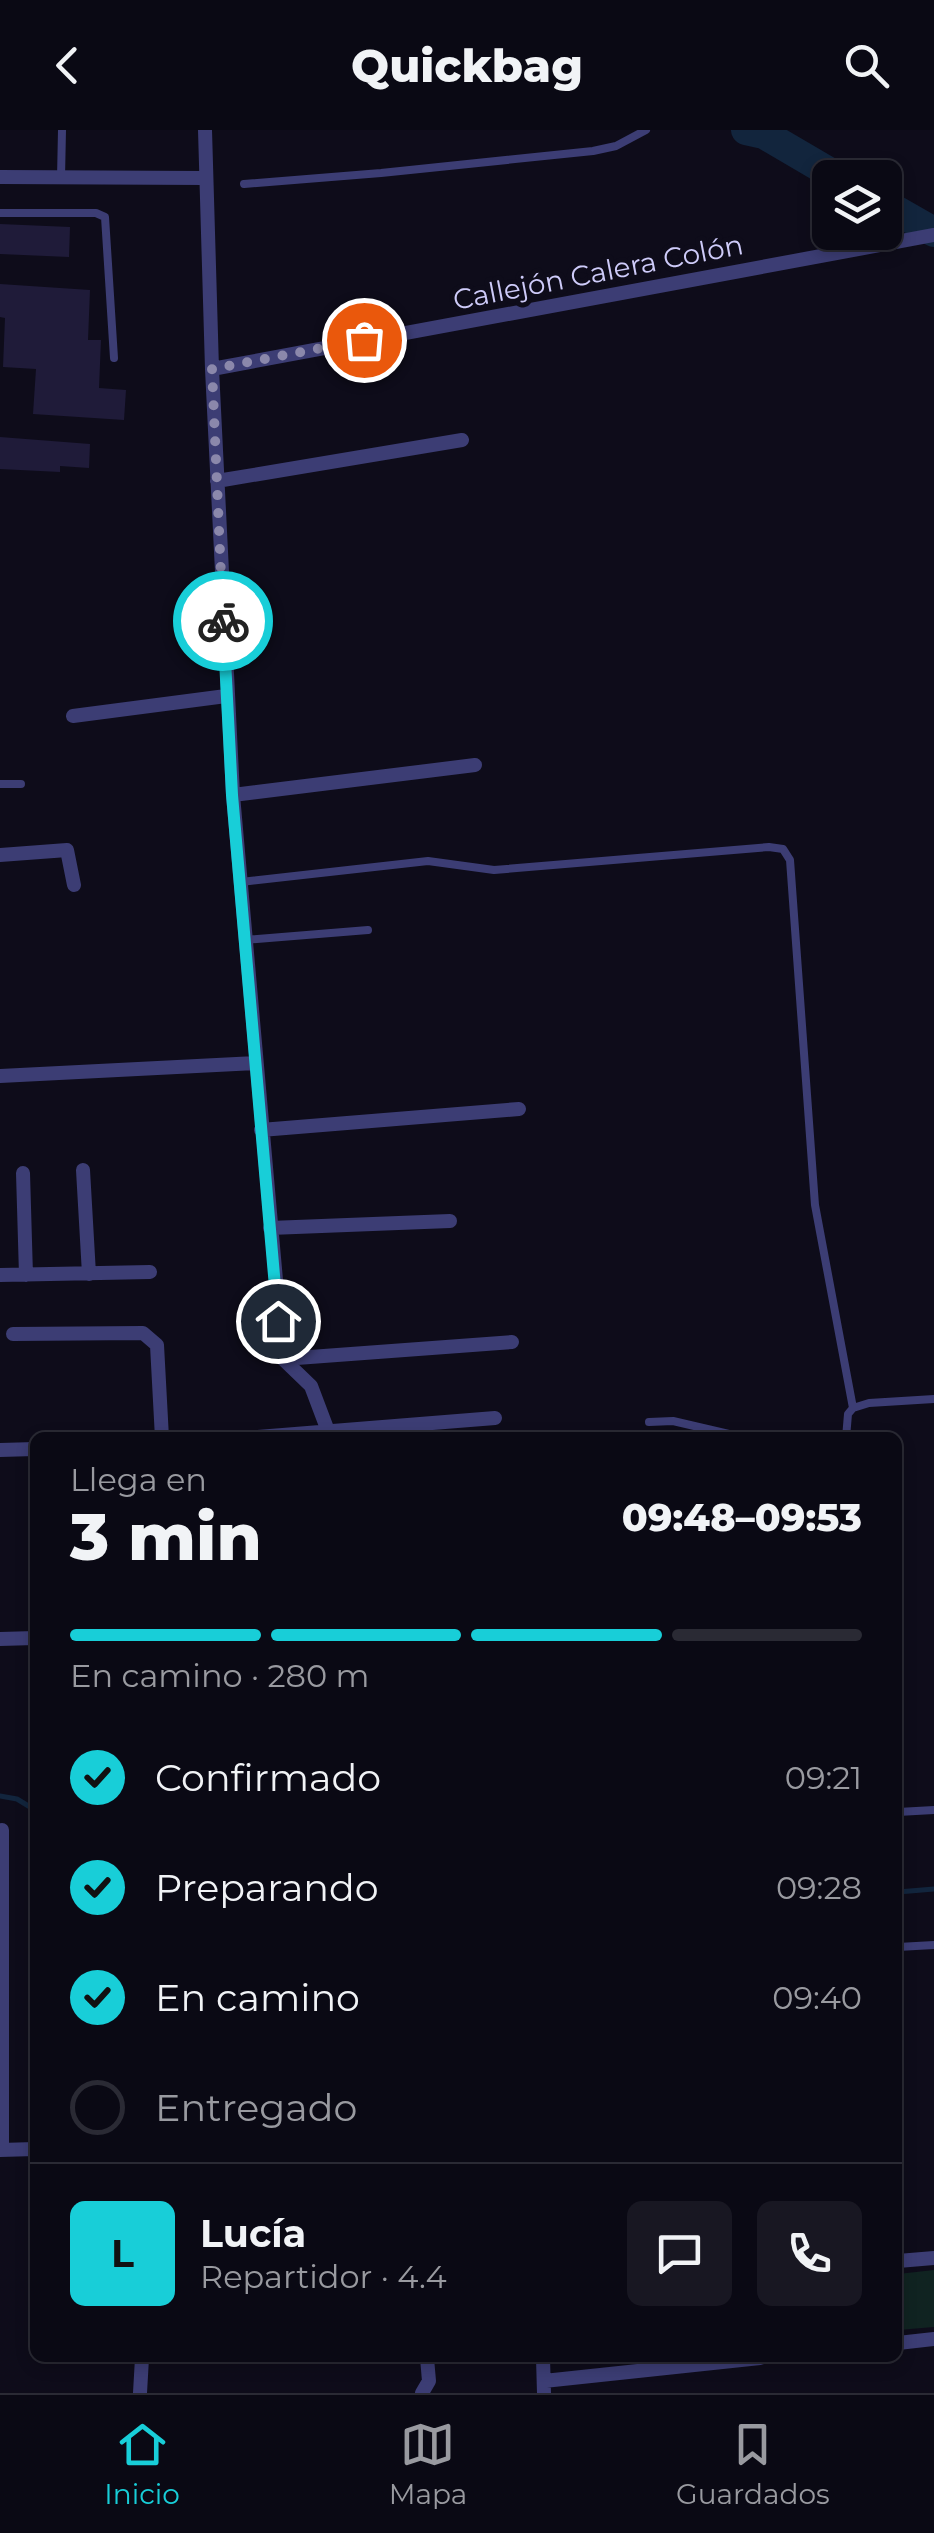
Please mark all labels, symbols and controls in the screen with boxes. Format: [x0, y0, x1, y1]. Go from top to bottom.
icon: back [40, 38, 95, 93]
text: Quickbag [351, 38, 583, 93]
icon: search [839, 38, 894, 93]
map controls [812, 160, 902, 250]
button: layers [812, 160, 902, 250]
street label: Callejón Calera Colón [450, 227, 746, 317]
pin [322, 298, 407, 383]
icon: bag [337, 313, 392, 368]
courier [173, 571, 273, 671]
icon: bike [196, 594, 251, 649]
pin [236, 1279, 321, 1364]
icon: home [251, 1294, 306, 1349]
text: Llega en [70, 1460, 207, 1499]
text: 09:48–09:53 [622, 1494, 862, 1541]
text: 3 min [70, 1497, 262, 1576]
text: En camino · 280 m [70, 1656, 370, 1695]
icon: check [70, 1750, 125, 1805]
text: Confirmado [155, 1754, 381, 1801]
text: 09:21 [785, 1758, 862, 1797]
icon: check [70, 1860, 125, 1915]
text: Preparando [155, 1864, 379, 1911]
text: 09:28 [776, 1868, 862, 1907]
icon: check [70, 1970, 125, 2025]
text: En camino [155, 1974, 360, 2021]
text: 09:40 [772, 1978, 862, 2017]
text: Entregado [155, 2084, 357, 2131]
button: chat [627, 2201, 732, 2306]
button: phone [757, 2201, 862, 2306]
text: Lucía [200, 2210, 306, 2257]
text: L [111, 2230, 134, 2277]
text: Repartidor · 4.4 [200, 2257, 447, 2296]
tab: Inicio [104, 2417, 180, 2511]
tab: Mapa [389, 2417, 467, 2511]
tab: Guardados [676, 2417, 830, 2511]

